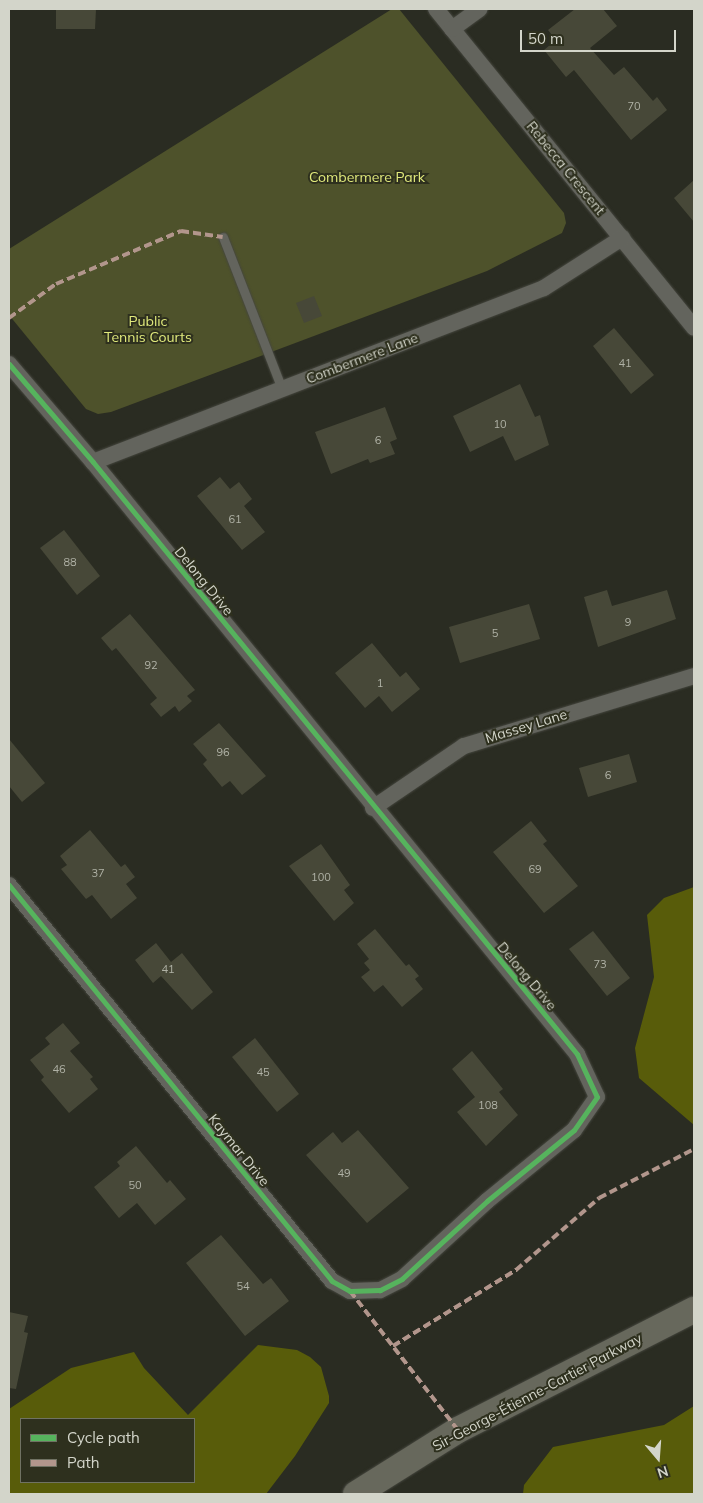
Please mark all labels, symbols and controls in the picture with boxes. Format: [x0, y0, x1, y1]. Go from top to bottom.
scale bar [523, 20, 679, 52]
text: 50 m [528, 29, 563, 48]
house number: 70 [627, 99, 641, 113]
street label: Rebecca Crescent [523, 118, 609, 218]
park label: Combermere Park [309, 169, 425, 185]
park label: Public Tennis Courts [104, 313, 192, 346]
street label: Combermere Lane [304, 329, 420, 387]
house number: 41 [618, 356, 632, 370]
house number: 10 [493, 417, 507, 431]
house number: 6 [375, 433, 381, 447]
house number: 61 [228, 512, 242, 526]
street label: Delong Drive [171, 543, 237, 619]
house number: 88 [63, 555, 77, 569]
house number: 9 [625, 615, 631, 629]
house number: 5 [492, 626, 498, 640]
house number: 92 [144, 658, 158, 672]
house number: 1 [377, 676, 383, 690]
street label: Massey Lane [483, 706, 569, 746]
house number: 96 [216, 745, 230, 759]
house number: 6 [605, 768, 611, 782]
house number: 69 [528, 862, 542, 876]
house number: 37 [91, 866, 105, 880]
house number: 100 [311, 870, 331, 884]
street label: Delong Drive [494, 939, 560, 1013]
house number: 73 [593, 957, 607, 971]
house number: 41 [161, 962, 175, 976]
house number: 46 [52, 1062, 66, 1076]
house number: 45 [256, 1065, 270, 1079]
house number: 108 [478, 1098, 498, 1112]
street label: Kaymar Drive [205, 1111, 273, 1189]
house number: 49 [337, 1166, 351, 1180]
house number: 50 [128, 1178, 142, 1192]
house number: 54 [236, 1279, 250, 1293]
street label: Sir-George-Étienne-Cartier Parkway [429, 1329, 645, 1455]
legend [20, 1418, 195, 1483]
text: Cycle path [67, 1428, 140, 1447]
north arrow [633, 1433, 683, 1483]
text: Path [67, 1453, 99, 1472]
text: N [655, 1462, 670, 1482]

